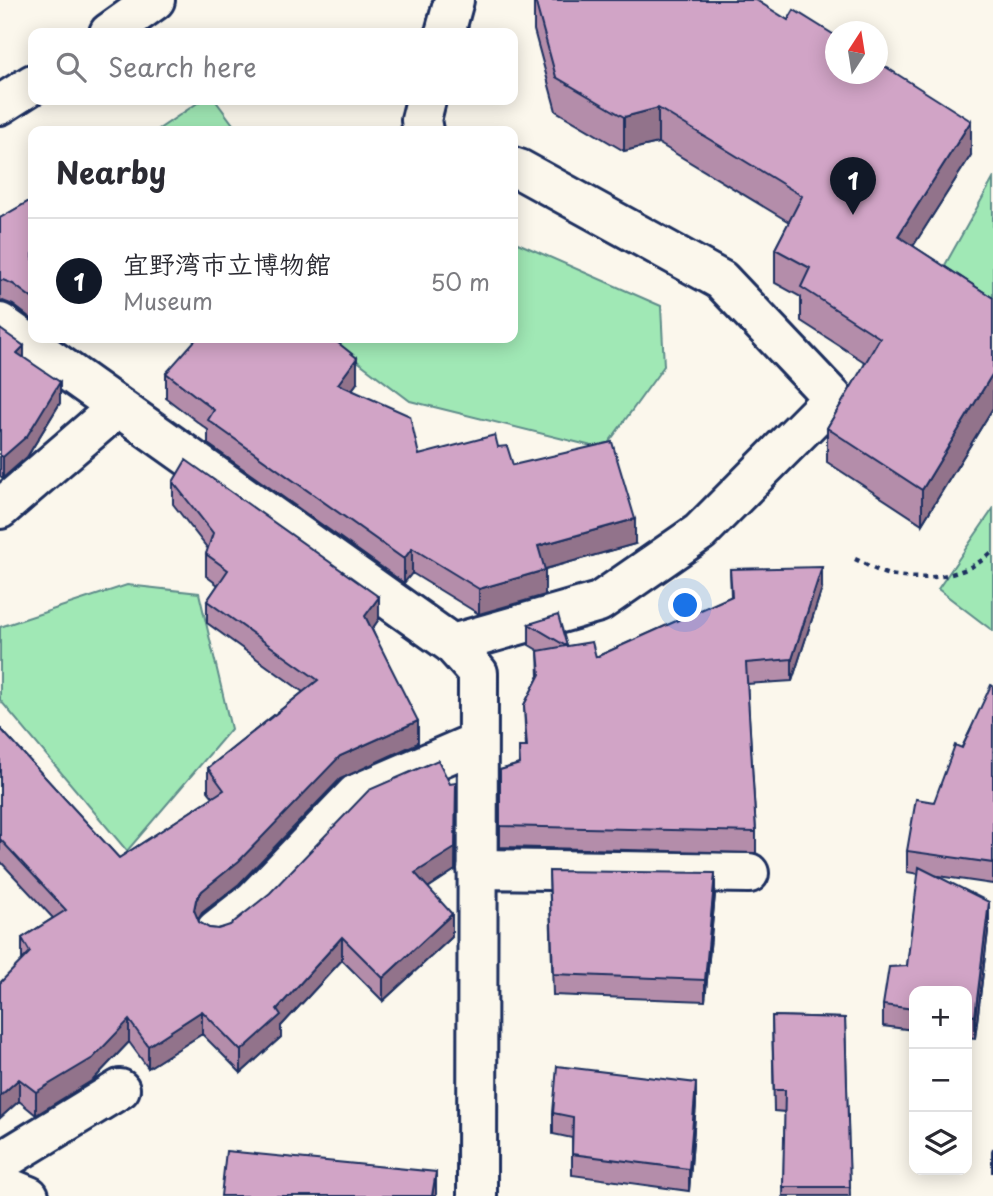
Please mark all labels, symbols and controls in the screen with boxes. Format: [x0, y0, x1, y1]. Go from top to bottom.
north arrow [825, 21, 888, 84]
search box [28, 28, 518, 105]
text: Search here [108, 47, 257, 86]
icon: search [52, 48, 90, 86]
text: Nearby [56, 149, 166, 194]
pin: 1 [830, 157, 876, 215]
text: 宜野湾市立博物館 [123, 244, 331, 283]
text: 1 [74, 264, 85, 299]
text: 50 m [430, 264, 490, 299]
text: Museum [123, 283, 213, 318]
your location [668, 588, 702, 622]
map controls [909, 986, 972, 1175]
button: + [909, 986, 972, 1049]
button: − [909, 1049, 972, 1112]
button: layers [909, 1112, 972, 1175]

